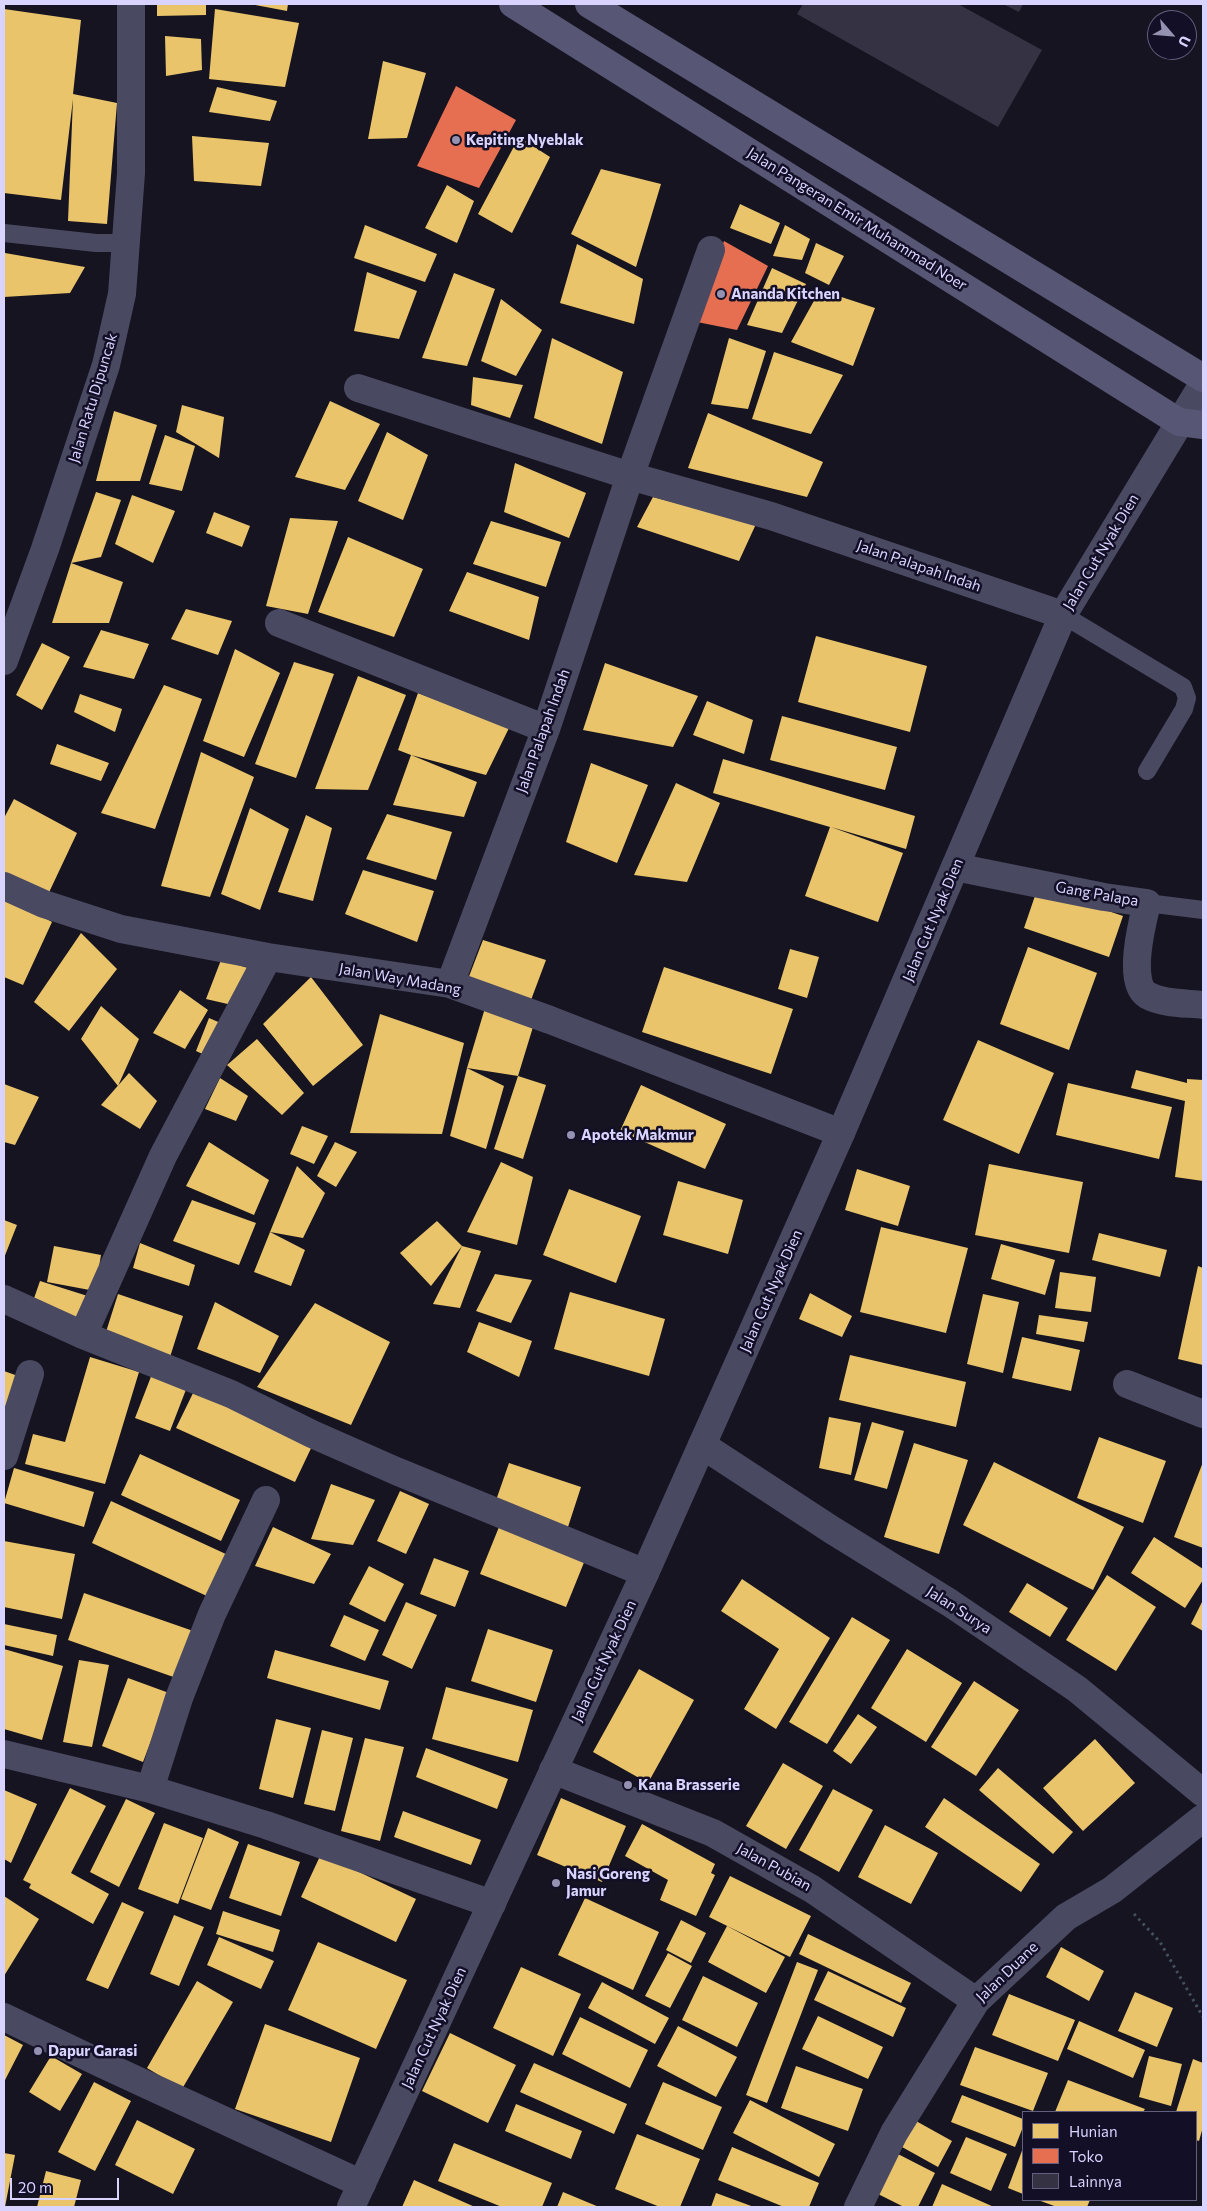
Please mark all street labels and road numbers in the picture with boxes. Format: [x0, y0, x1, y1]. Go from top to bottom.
street label: Jalan Pangeran Emir Muhammad Noer [744, 144, 970, 294]
street label: Jalan Ratu Dipuncak [65, 331, 121, 465]
street label: Jalan Cut Nyak Dien [1059, 491, 1143, 613]
street label: Jalan Palapah Indah [854, 536, 984, 596]
street label: Jalan Palapah Indah [512, 667, 574, 795]
street label: Jalan Cut Nyak Dien [899, 856, 967, 984]
street label: Gang Palapa [1054, 878, 1140, 910]
street label: Jalan Way Madang [338, 959, 462, 999]
street label: Jalan Cut Nyak Dien [736, 1227, 806, 1355]
street label: Jalan Surya [923, 1582, 995, 1638]
street label: Jalan Cut Nyak Dien [568, 1597, 640, 1725]
street label: Jalan Pubian [734, 1839, 814, 1895]
street label: Jalan Duane [972, 1938, 1042, 2006]
street label: Jalan Cut Nyak Dien [398, 1964, 470, 2092]

